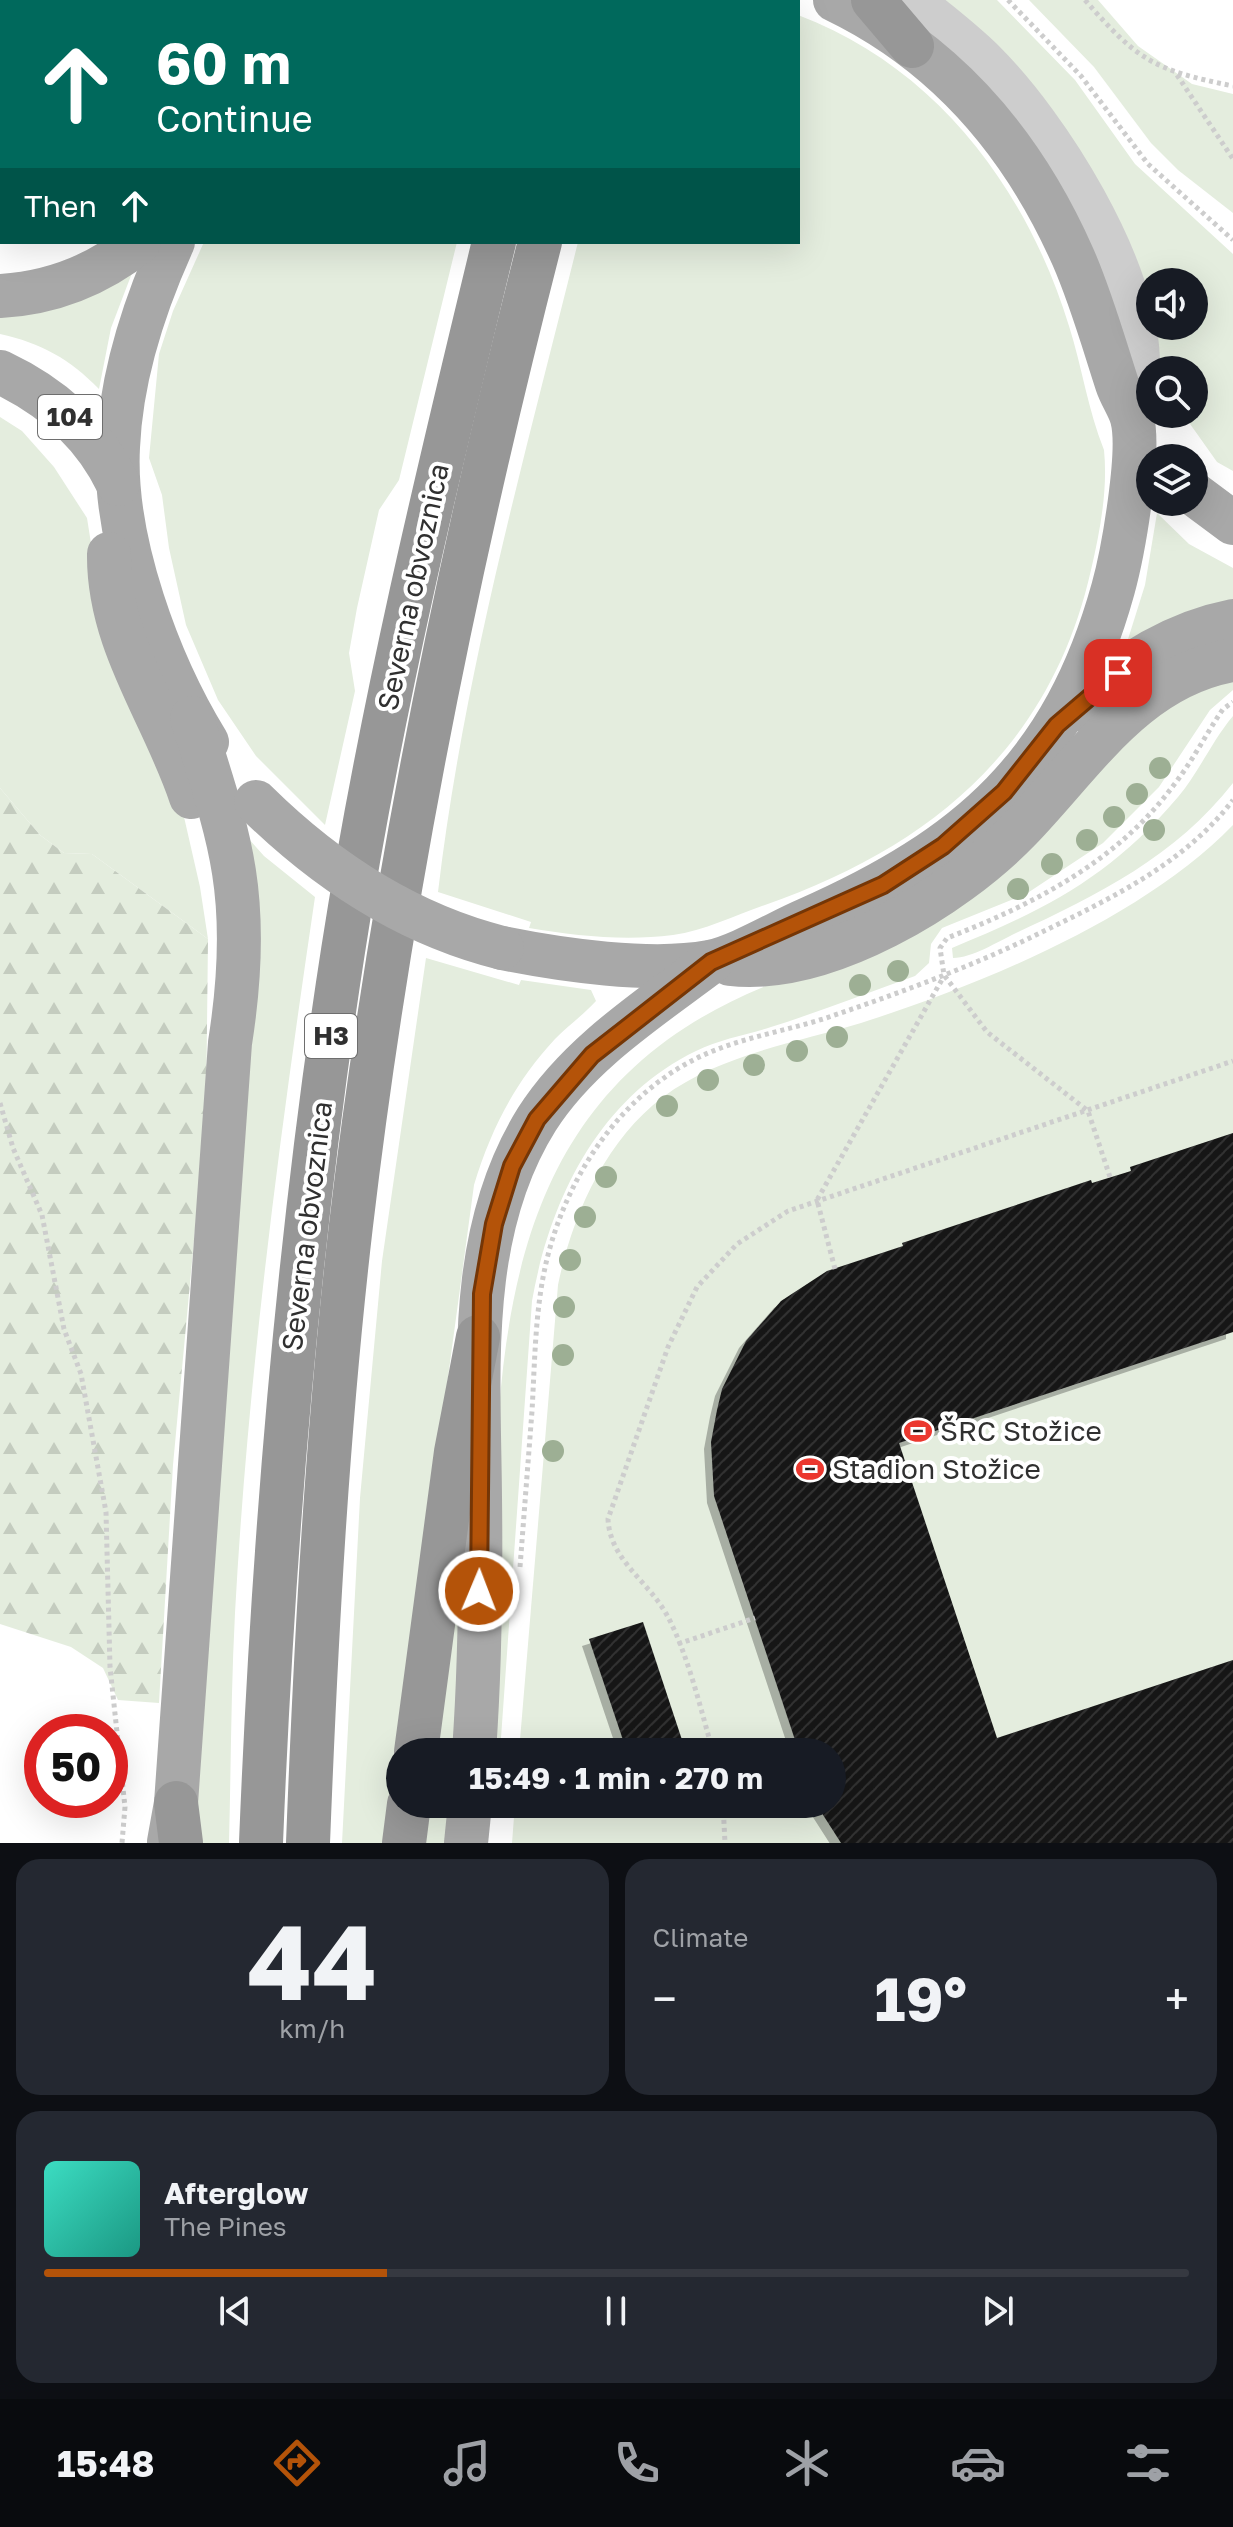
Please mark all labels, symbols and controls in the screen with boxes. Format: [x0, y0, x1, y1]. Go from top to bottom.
text: 60 m [156, 29, 291, 96]
icon: ahead [24, 32, 128, 136]
text: Continue [156, 97, 313, 140]
icon: ahead [113, 184, 157, 228]
text: Then [24, 188, 97, 224]
map controls [1136, 268, 1208, 516]
button: sound [1136, 268, 1208, 340]
button: search [1136, 356, 1208, 428]
road number: 104 [38, 395, 102, 439]
button: layers [1136, 444, 1208, 516]
street label: Severna obvoznica [370, 461, 455, 713]
pin [1084, 639, 1152, 707]
icon: arrive [1096, 651, 1140, 695]
road number: H3 [305, 1014, 357, 1058]
street label: Severna obvoznica [275, 1099, 338, 1353]
place label: ŠRC Stožice [940, 1414, 1102, 1447]
sports icon: ŠRC Stožice [903, 1416, 933, 1446]
place label: Stadion Stožice [832, 1452, 1041, 1485]
sports icon: Stadion Stožice [795, 1454, 825, 1484]
position arrow [437, 1549, 521, 1633]
speed limit sign: 50 [24, 1714, 128, 1818]
text: 15:49 · 1 min · 270 m [469, 1760, 763, 1796]
text: 44 [247, 1898, 377, 2023]
text: Climate [653, 1922, 748, 1953]
text: 19° [875, 1962, 967, 2034]
text: − [653, 1972, 677, 2025]
text: + [1165, 1972, 1189, 2025]
text: km/h [279, 2013, 345, 2044]
text: Afterglow [164, 2175, 308, 2211]
text: The Pines [164, 2211, 287, 2242]
icon: previous [213, 2289, 257, 2333]
icon: pause [594, 2289, 638, 2333]
icon: next [976, 2289, 1020, 2333]
icon: directions [269, 2435, 325, 2491]
icon: music [439, 2435, 495, 2491]
icon: phone [609, 2435, 665, 2491]
icon: climate [779, 2435, 835, 2491]
icon: car [950, 2435, 1006, 2491]
icon: filters [1120, 2435, 1176, 2491]
text: 15:48 [57, 2442, 155, 2485]

